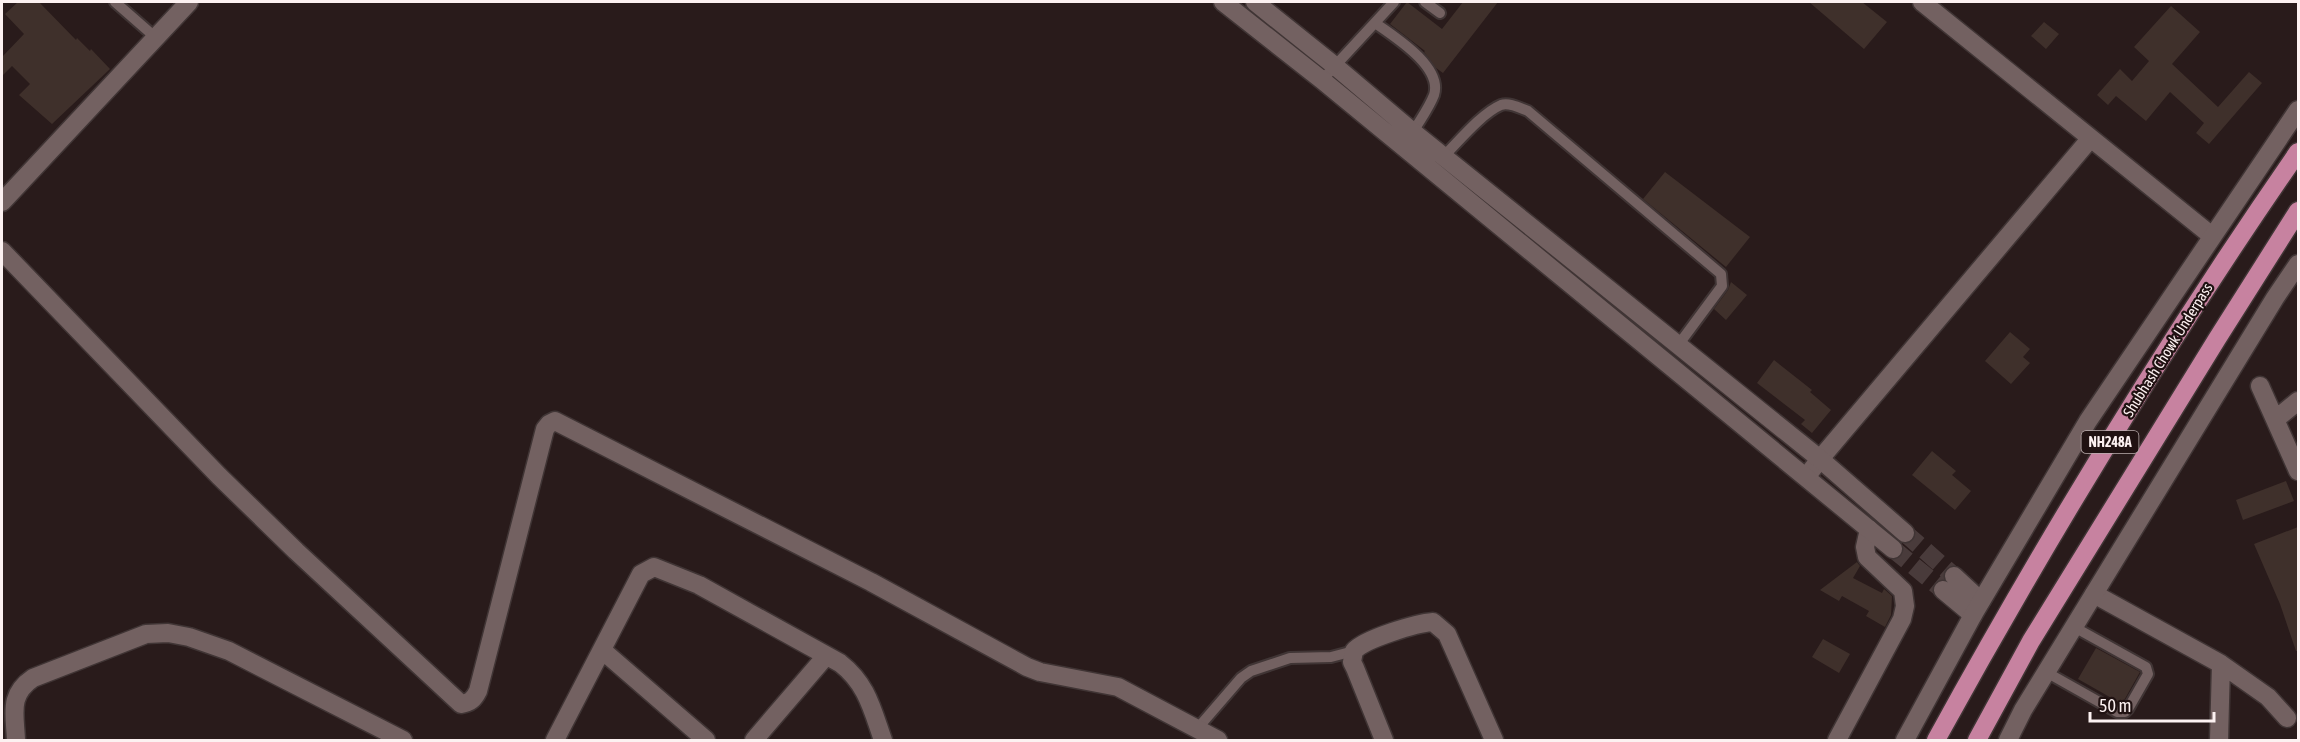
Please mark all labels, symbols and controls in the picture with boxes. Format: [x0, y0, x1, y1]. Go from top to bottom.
street label: Shubhash Chowk Underpass [2119, 280, 2216, 420]
road number: NH248A [2082, 431, 2138, 453]
scale bar [2090, 685, 2214, 723]
text: 50 m [2099, 695, 2131, 716]

